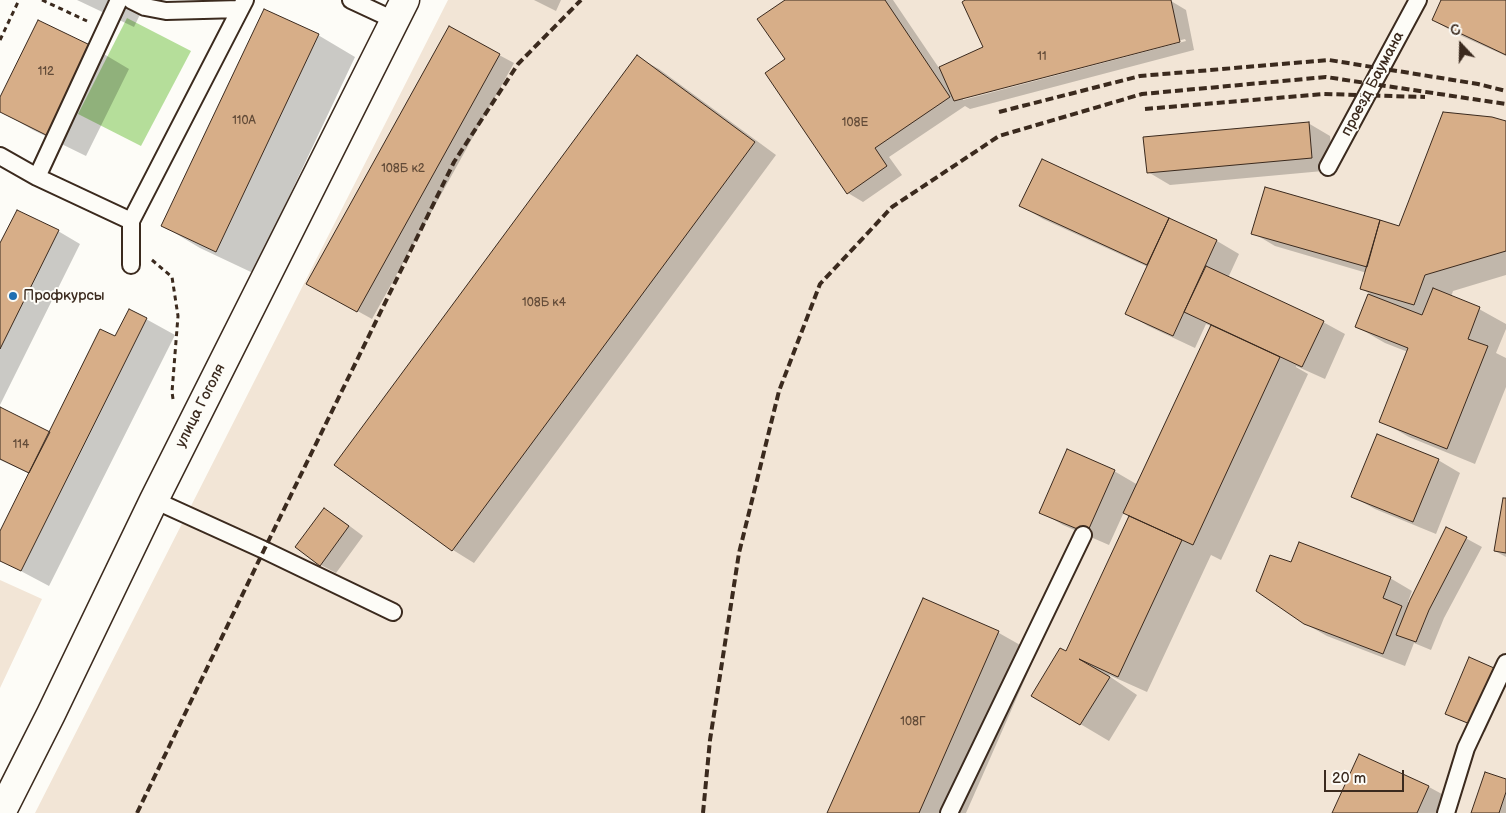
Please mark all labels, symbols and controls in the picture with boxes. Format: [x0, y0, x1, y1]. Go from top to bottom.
north arrow [1436, 20, 1486, 70]
text: С [1448, 21, 1463, 40]
street label: проезд Баумана [1338, 29, 1408, 139]
house number: 11 [1037, 50, 1047, 64]
house number: 112 [38, 65, 54, 79]
house number: 110А [232, 114, 256, 128]
house number: 108Е [842, 116, 868, 130]
house number: 108Б к2 [381, 162, 425, 176]
place label: Профкурсы [23, 287, 105, 305]
marker: Профкурсы [7, 290, 19, 302]
house number: 108Б к4 [522, 296, 566, 310]
street label: улица Гоголя [172, 361, 230, 451]
house number: 114 [13, 438, 29, 452]
house number: 108Г [900, 715, 926, 729]
scale bar [1326, 760, 1406, 792]
text: 20 m [1332, 769, 1366, 788]

